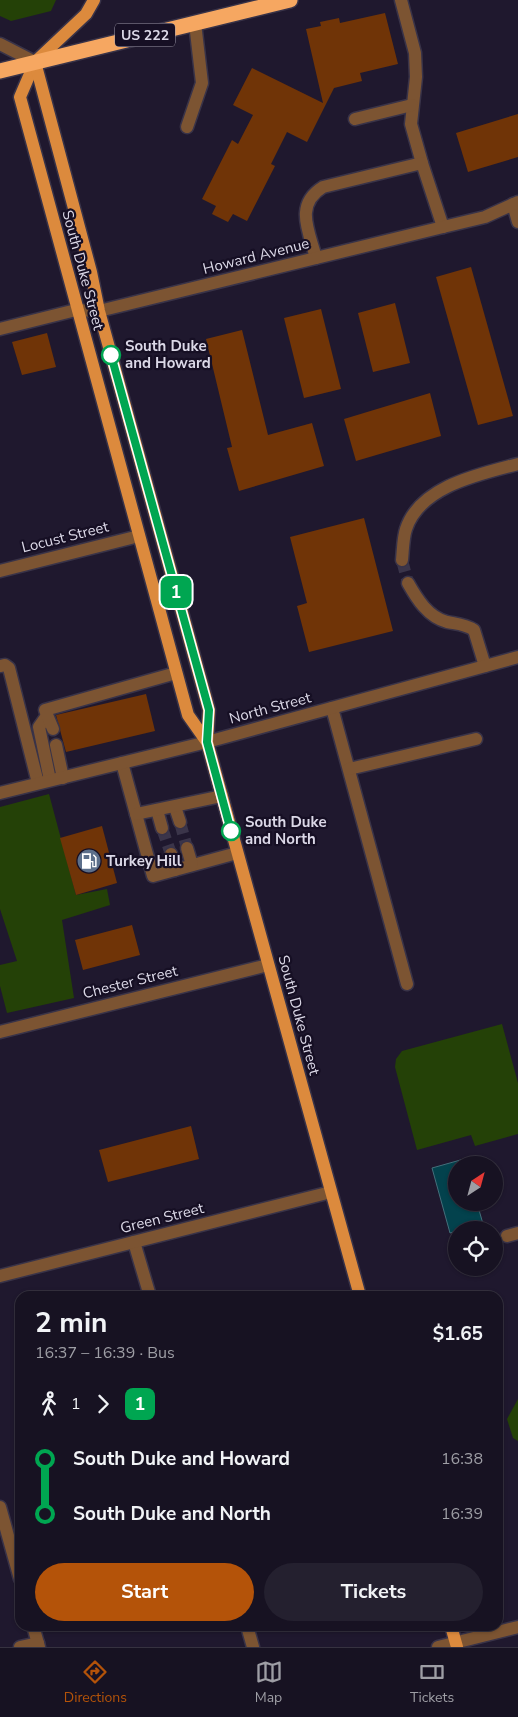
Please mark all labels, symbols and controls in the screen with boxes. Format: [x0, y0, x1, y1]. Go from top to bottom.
road number: US 222 [115, 24, 175, 46]
street label: South Duke Street [57, 208, 109, 333]
street label: Howard Avenue [201, 233, 311, 279]
place label: South Duke and Howard [125, 336, 211, 373]
marker: South Duke and Howard [101, 345, 121, 365]
street label: Locust Street [19, 516, 111, 557]
line badge: 1 [160, 576, 192, 608]
text: 1 [171, 580, 181, 604]
street label: North Street [227, 687, 314, 728]
place label: South Duke and North [245, 812, 327, 849]
marker: South Duke and North [221, 821, 241, 841]
fuel station icon: Turkey Hill [76, 848, 102, 874]
place label: Turkey Hill [106, 851, 182, 871]
street label: South Duke Street [273, 953, 325, 1078]
street label: Chester Street [80, 960, 180, 1003]
north arrow [448, 1156, 502, 1211]
map controls [448, 1156, 503, 1276]
street label: Green Street [118, 1198, 207, 1238]
button: locate [448, 1221, 503, 1276]
text: 2 min [35, 1304, 107, 1342]
text: $1.65 [433, 1321, 483, 1347]
text: 16:37 – 16:39 · Bus [35, 1342, 175, 1364]
icon: walk [35, 1390, 63, 1418]
icon: forward [89, 1390, 117, 1418]
text: 1 [135, 1392, 145, 1416]
text: 1 [71, 1393, 81, 1415]
text: South Duke and Howard [73, 1446, 290, 1472]
text: 16:38 [441, 1448, 483, 1470]
text: South Duke and North [73, 1501, 271, 1527]
text: 16:39 [441, 1503, 483, 1525]
button: Start [35, 1563, 254, 1621]
button: Tickets [264, 1563, 483, 1621]
tab: Directions [64, 1658, 127, 1707]
tab: Map [255, 1658, 283, 1707]
tab: Tickets [410, 1658, 454, 1707]

